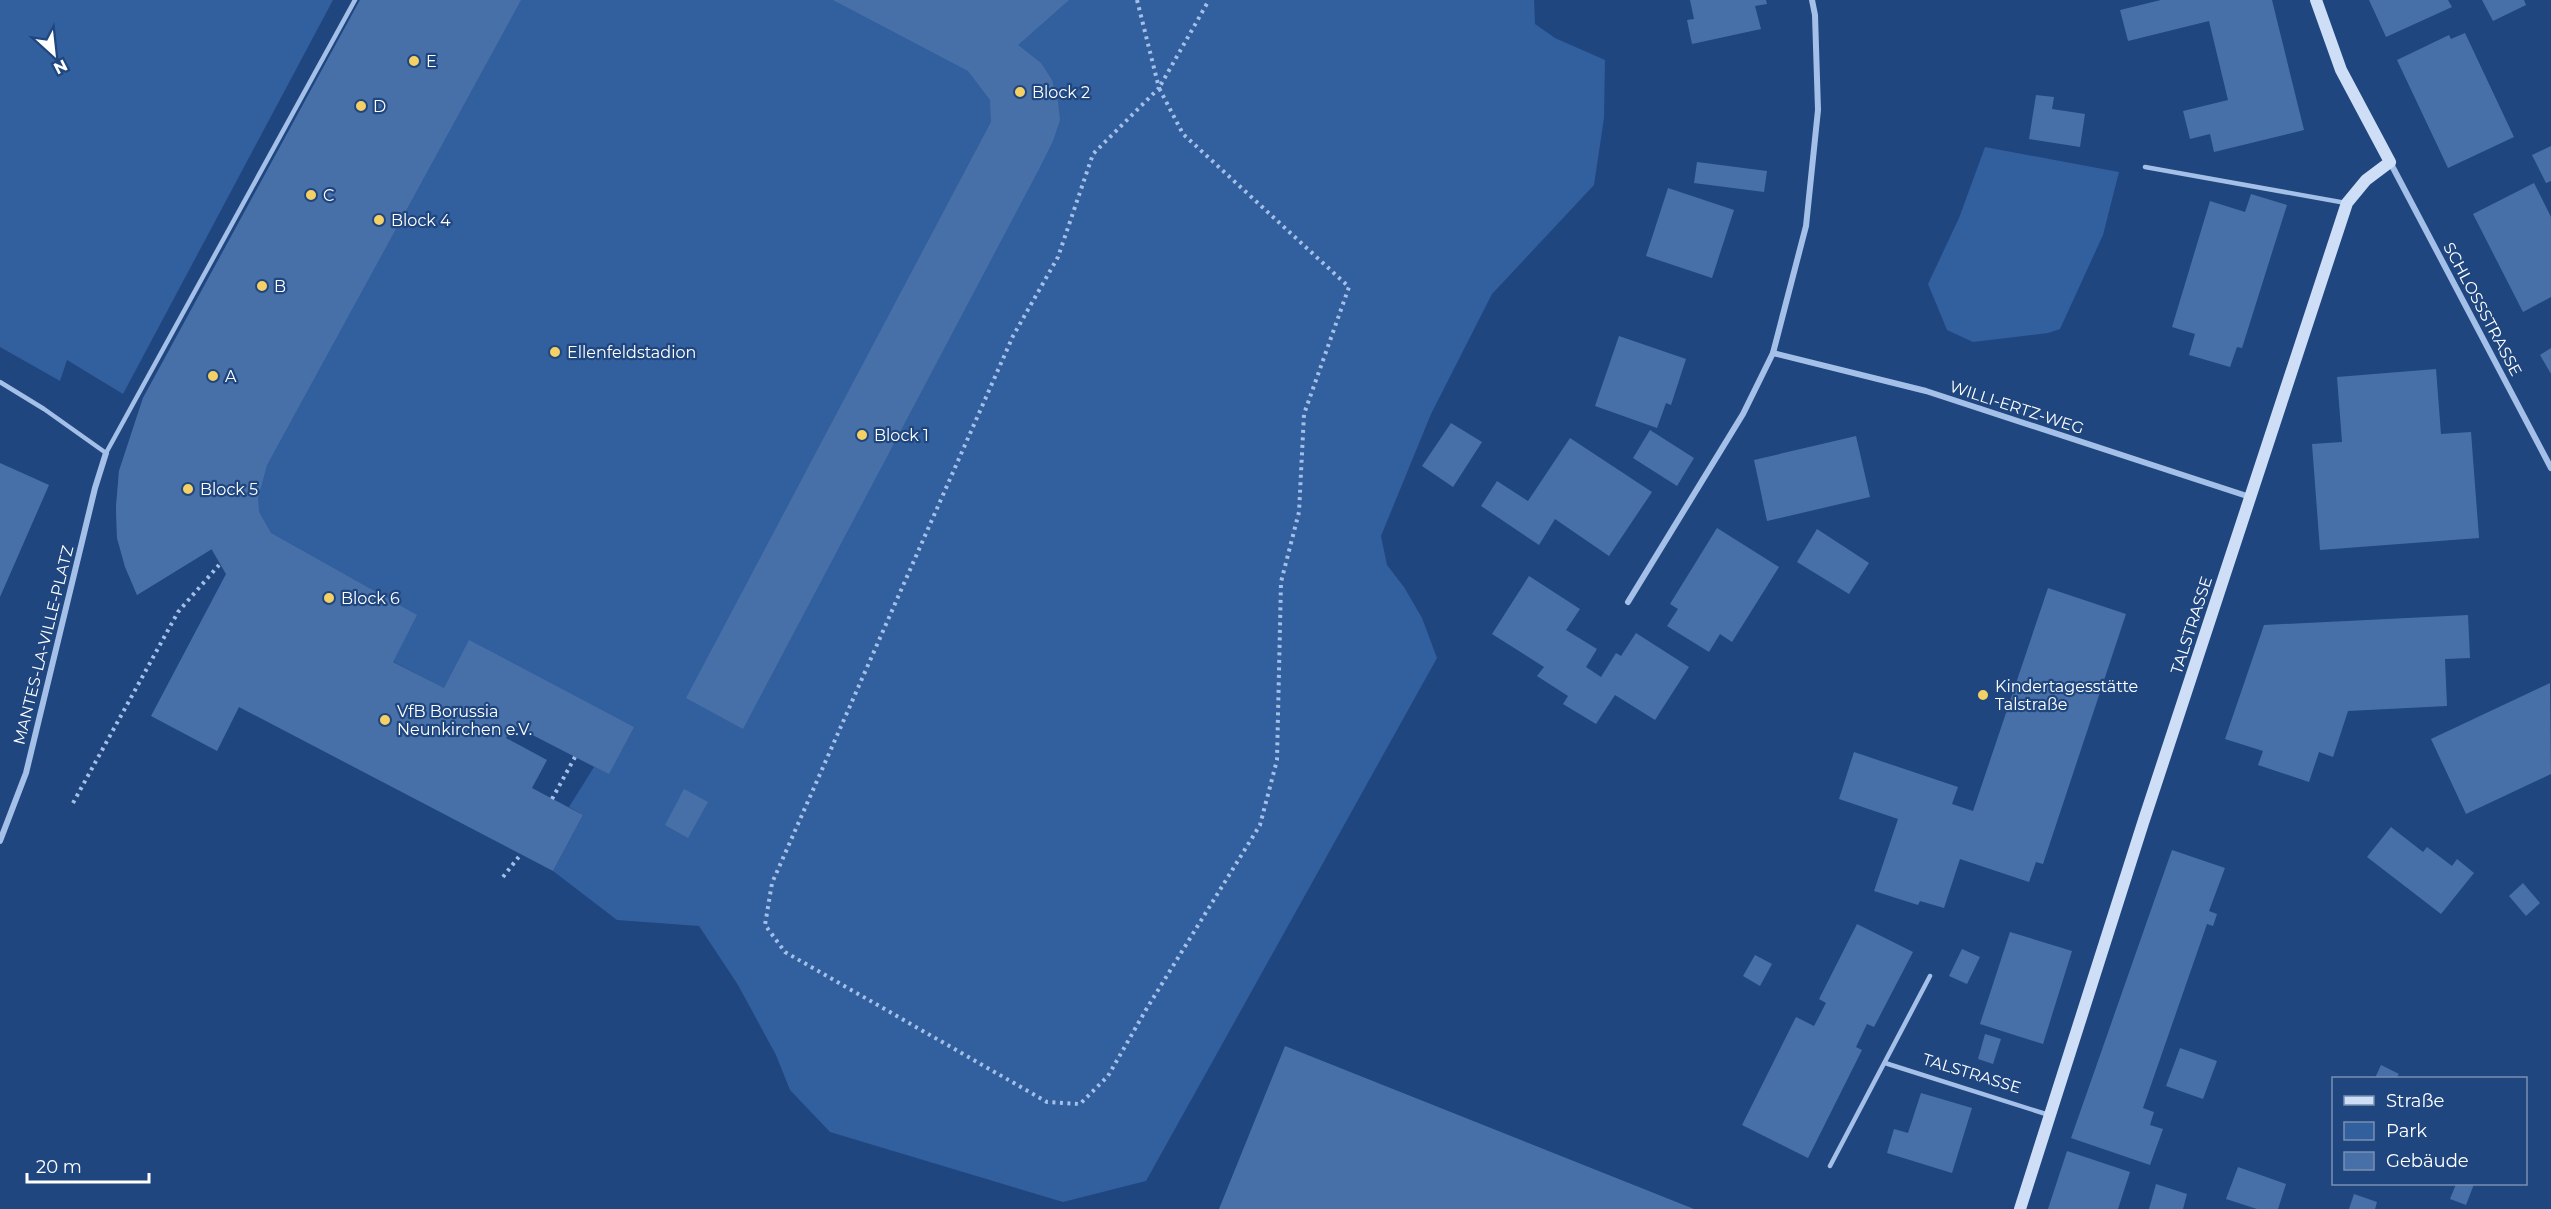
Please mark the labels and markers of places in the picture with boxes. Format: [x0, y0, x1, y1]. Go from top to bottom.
place label: E [426, 52, 437, 71]
marker: E [407, 54, 421, 68]
place label: Block 2 [1032, 83, 1090, 102]
marker: Block 2 [1013, 85, 1027, 99]
place label: D [373, 97, 386, 116]
marker: D [354, 99, 368, 113]
place label: C [323, 186, 334, 205]
marker: C [304, 188, 318, 202]
place label: Block 4 [391, 211, 451, 230]
marker: Block 4 [372, 213, 386, 227]
place label: B [274, 277, 286, 296]
marker: B [255, 279, 269, 293]
place label: Ellenfeldstadion [567, 343, 696, 362]
marker: Ellenfeldstadion [548, 345, 562, 359]
place label: A [225, 367, 237, 386]
marker: A [206, 369, 220, 383]
place label: Block 1 [874, 426, 929, 445]
marker: Block 1 [855, 428, 869, 442]
place label: Block 5 [200, 480, 258, 499]
marker: Block 5 [181, 482, 195, 496]
place label: Block 6 [341, 589, 400, 608]
marker: Block 6 [322, 591, 336, 605]
place label: Kindertagesstätte Talstraße [1995, 677, 2138, 714]
marker: Kindertagesstätte Talstraße [1976, 688, 1990, 702]
place label: VfB Borussia Neunkirchen e.V. [397, 702, 532, 739]
marker: VfB Borussia Neunkirchen e.V. [378, 713, 392, 727]

